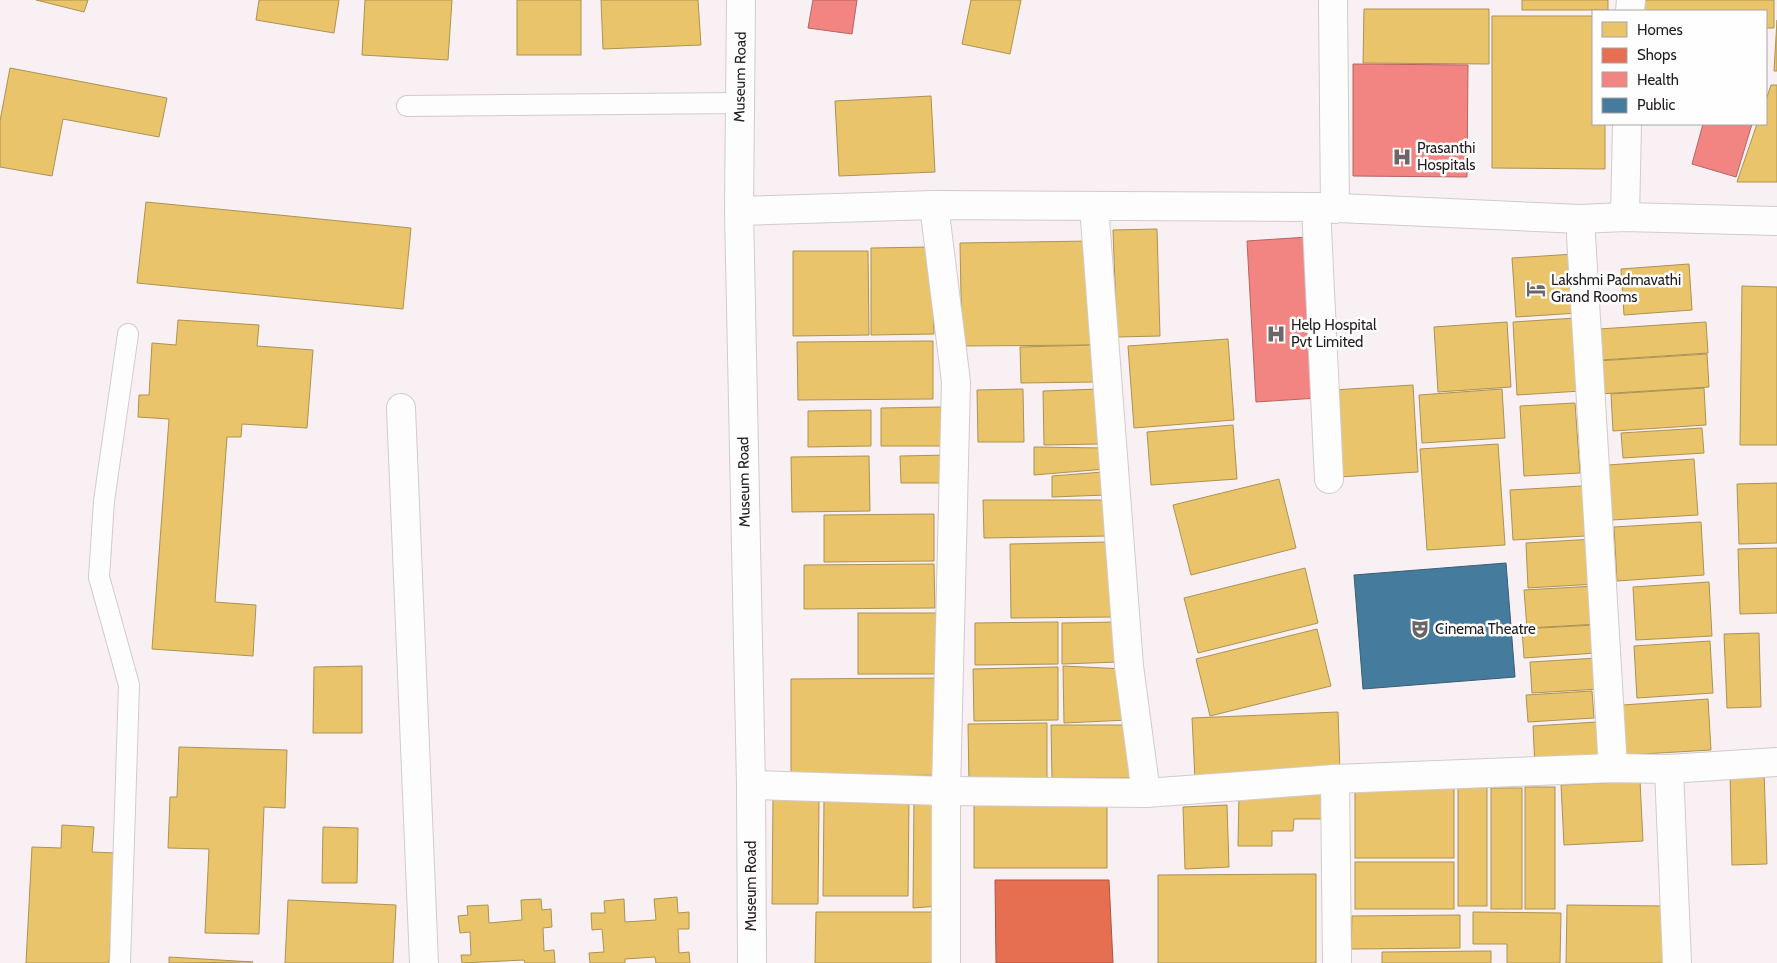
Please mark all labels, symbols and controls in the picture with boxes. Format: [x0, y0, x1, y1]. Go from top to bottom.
legend [1592, 10, 1767, 125]
text: Homes [1637, 21, 1683, 39]
street label: Museum Road [730, 32, 750, 122]
text: Shops [1637, 46, 1677, 64]
text: Health [1637, 71, 1679, 89]
text: Public [1637, 96, 1675, 114]
place label: Prasanthi Hospitals [1417, 139, 1475, 174]
hospital icon: Prasanthi Hospitals [1391, 146, 1413, 168]
place label: Lakshmi Padmavathi Grand Rooms [1551, 271, 1681, 306]
hotel icon: Lakshmi Padmavathi Grand Rooms [1525, 278, 1547, 300]
place label: Help Hospital Pvt Limited [1291, 316, 1377, 351]
hospital icon: Help Hospital Pvt Limited [1265, 323, 1287, 345]
street label: Museum Road [734, 437, 754, 527]
theatre icon: Cinema Theatre [1409, 618, 1431, 640]
place label: Cinema Theatre [1435, 620, 1536, 638]
street label: Museum Road [742, 841, 760, 931]

